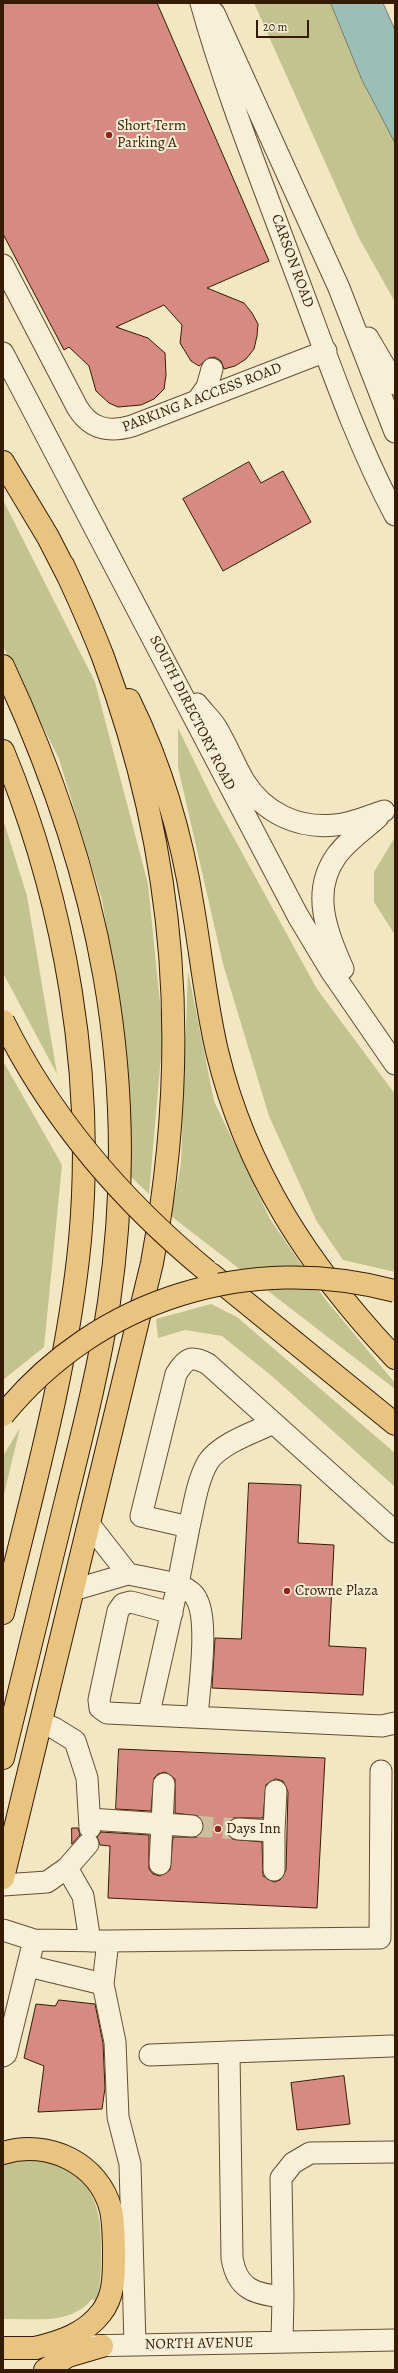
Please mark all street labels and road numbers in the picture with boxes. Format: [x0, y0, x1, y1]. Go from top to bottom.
street label: CARSON ROAD [267, 212, 317, 310]
street label: PARKING A ACCESS ROAD [120, 359, 284, 437]
street label: SOUTH DIRECTORY ROAD [145, 633, 239, 793]
street label: NORTH AVENUE [144, 2334, 254, 2354]

